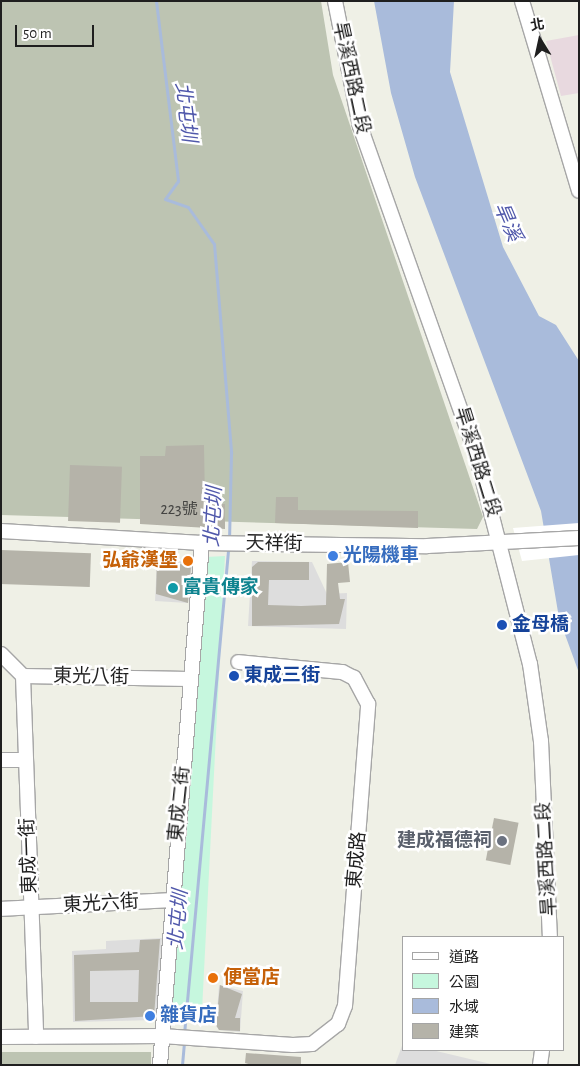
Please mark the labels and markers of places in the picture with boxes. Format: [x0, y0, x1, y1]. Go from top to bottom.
place label: 光陽機車 [343, 545, 419, 567]
place label: 弘爺漢堡 [102, 550, 178, 572]
marker: 光陽機車 [327, 550, 339, 562]
marker: 弘爺漢堡 [182, 555, 194, 567]
place label: 富貴傳家 [183, 577, 259, 599]
marker: 富貴傳家 [167, 582, 179, 594]
place label: 金母橋 [512, 614, 569, 636]
marker: 金母橋 [496, 619, 508, 631]
place label: 東成三街 [244, 665, 320, 687]
marker: 東成三街 [228, 670, 240, 682]
place label: 建成福德祠 [397, 830, 492, 852]
marker: 建成福德祠 [496, 835, 508, 847]
place label: 便當店 [223, 967, 280, 989]
marker: 便當店 [207, 972, 219, 984]
place label: 雜貨店 [160, 1005, 217, 1027]
marker: 雜貨店 [144, 1010, 156, 1022]

